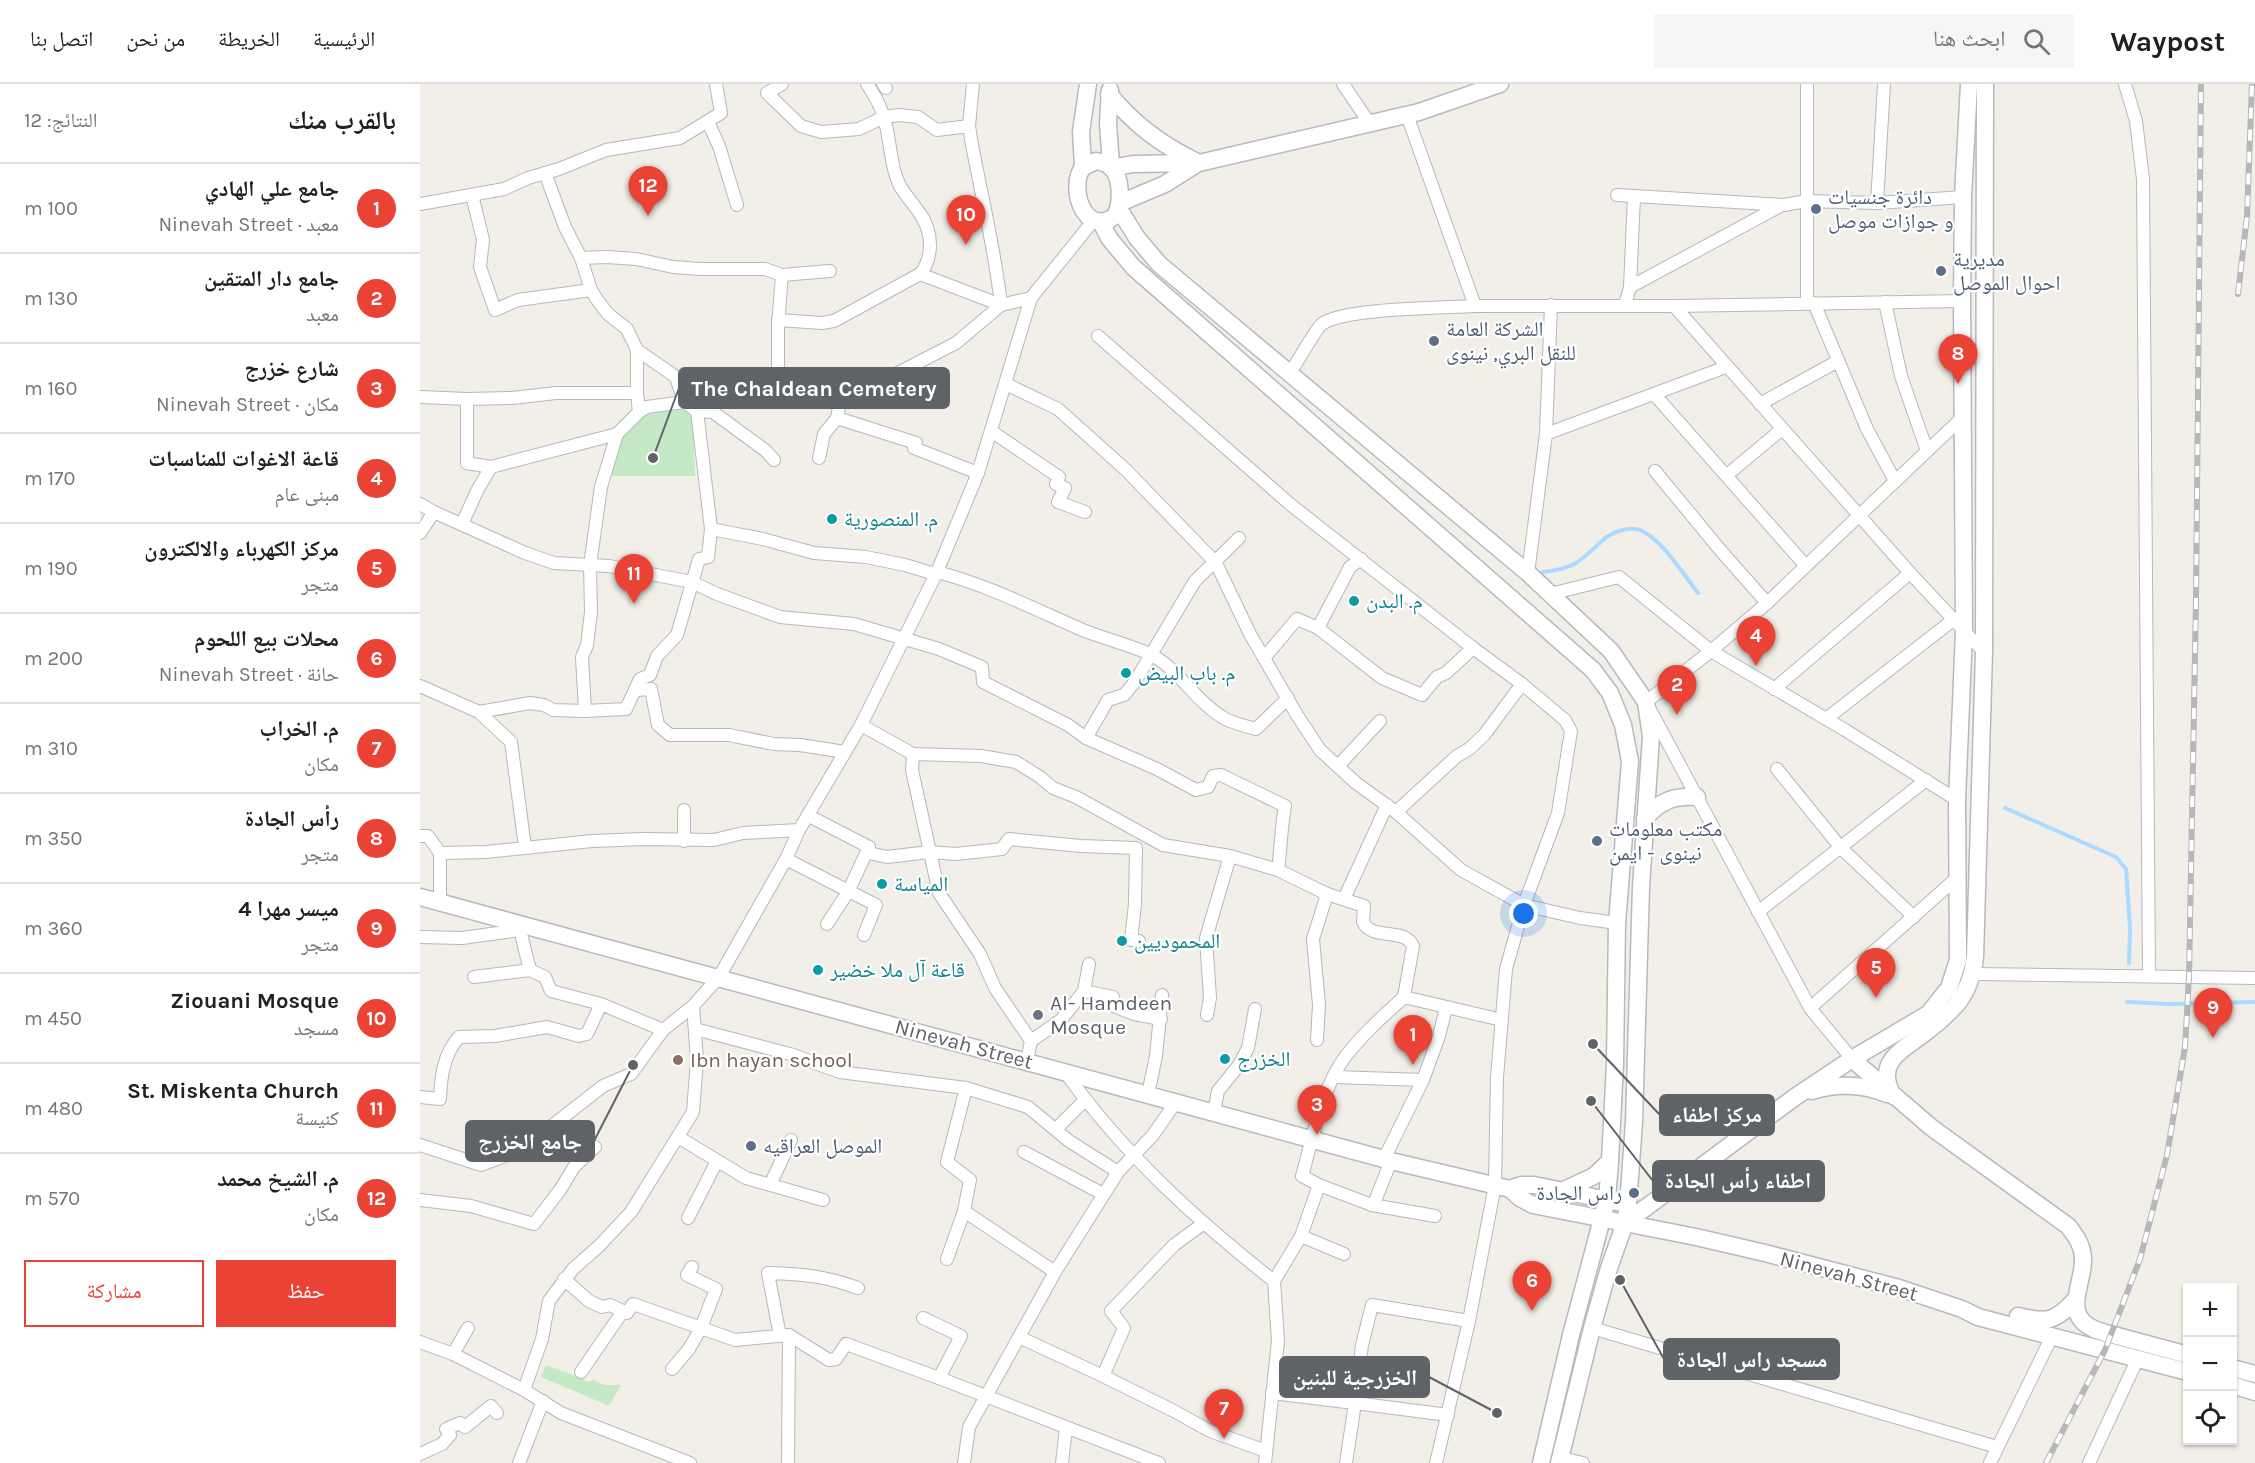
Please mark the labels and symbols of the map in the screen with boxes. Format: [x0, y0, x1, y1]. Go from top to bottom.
pin: 12 [628, 166, 668, 216]
place label: دائرة جنسيات و جوازات موصل [1828, 185, 1954, 234]
pin: 10 [946, 196, 986, 245]
marker: دائرة جنسيات و جوازات موصل [1809, 202, 1823, 216]
place label: مديرية احوال الموصل [1953, 247, 2061, 296]
marker: مديرية احوال الموصل [1934, 264, 1948, 278]
place label: الشركة العامة للنقل البري, نينوى [1446, 317, 1576, 369]
marker: الشركة العامة للنقل البري, نينوى [1427, 334, 1441, 348]
pin: 8 [1938, 334, 1978, 384]
callout: The Chaldean Cemetery [679, 368, 949, 408]
text: The Chaldean Cemetery [691, 376, 937, 402]
place label: م. المنصورية [844, 507, 938, 533]
marker: م. المنصورية [825, 512, 839, 526]
pin: 11 [614, 554, 654, 604]
place label: م. البدن [1366, 589, 1423, 615]
marker: م. البدن [1347, 594, 1361, 608]
pin: 4 [1736, 616, 1776, 666]
place label: م. باب البيض [1138, 661, 1236, 687]
marker: م. باب البيض [1119, 666, 1133, 680]
pin: 2 [1658, 666, 1696, 715]
place label: مكتب معلومات نينوى - ايمن [1609, 817, 1722, 866]
marker: مكتب معلومات نينوى - ايمن [1590, 834, 1604, 848]
place label: المياسة [894, 872, 948, 896]
marker: المياسة [875, 877, 889, 891]
your location [1509, 899, 1538, 928]
place label: المحموديين [1134, 929, 1220, 954]
marker: المحموديين [1115, 934, 1129, 948]
pin: 5 [1856, 948, 1896, 998]
place label: قاعة آل ملا خضير [829, 958, 965, 982]
marker: قاعة آل ملا خضير [811, 963, 825, 977]
pin: 9 [2194, 988, 2232, 1038]
place label: Al- Hamdeen Mosque [1050, 991, 1172, 1039]
marker: Al- Hamdeen Mosque [1031, 1008, 1045, 1022]
street label: Ninevah Street [893, 1014, 1036, 1074]
pin: 1 [1394, 1016, 1432, 1065]
place label: الخزرج [1237, 1047, 1290, 1072]
place label: Ibn hayan school [690, 1048, 853, 1072]
marker: الخزرج [1218, 1052, 1232, 1066]
marker: Ibn hayan school [671, 1053, 685, 1067]
pin: 3 [1298, 1086, 1336, 1135]
callout: مركز اطفاء [1660, 1095, 1774, 1135]
text: مركز اطفاء [1672, 1102, 1762, 1128]
callout: جامع الخزرج [466, 1121, 594, 1161]
text: جامع الخزرج [478, 1129, 582, 1156]
place label: الموصل العراقيه [763, 1134, 882, 1159]
marker: الموصل العراقيه [744, 1139, 758, 1153]
callout: اطفاء رأس الجادة [1653, 1161, 1824, 1201]
text: اطفاء رأس الجادة [1665, 1166, 1811, 1194]
place label: راس الجادة [1537, 1181, 1622, 1206]
marker: راس الجادة [1627, 1186, 1641, 1200]
street label: Ninevah Street [1778, 1246, 1921, 1306]
pin: 6 [1512, 1262, 1552, 1311]
callout: مسجد راس الجادة [1664, 1339, 1839, 1379]
text: مسجد راس الجادة [1677, 1347, 1827, 1373]
callout: الخزرجية للبنين [1280, 1357, 1429, 1397]
text: الخزرجية للبنين [1293, 1365, 1417, 1391]
pin: 7 [1204, 1390, 1244, 1439]

